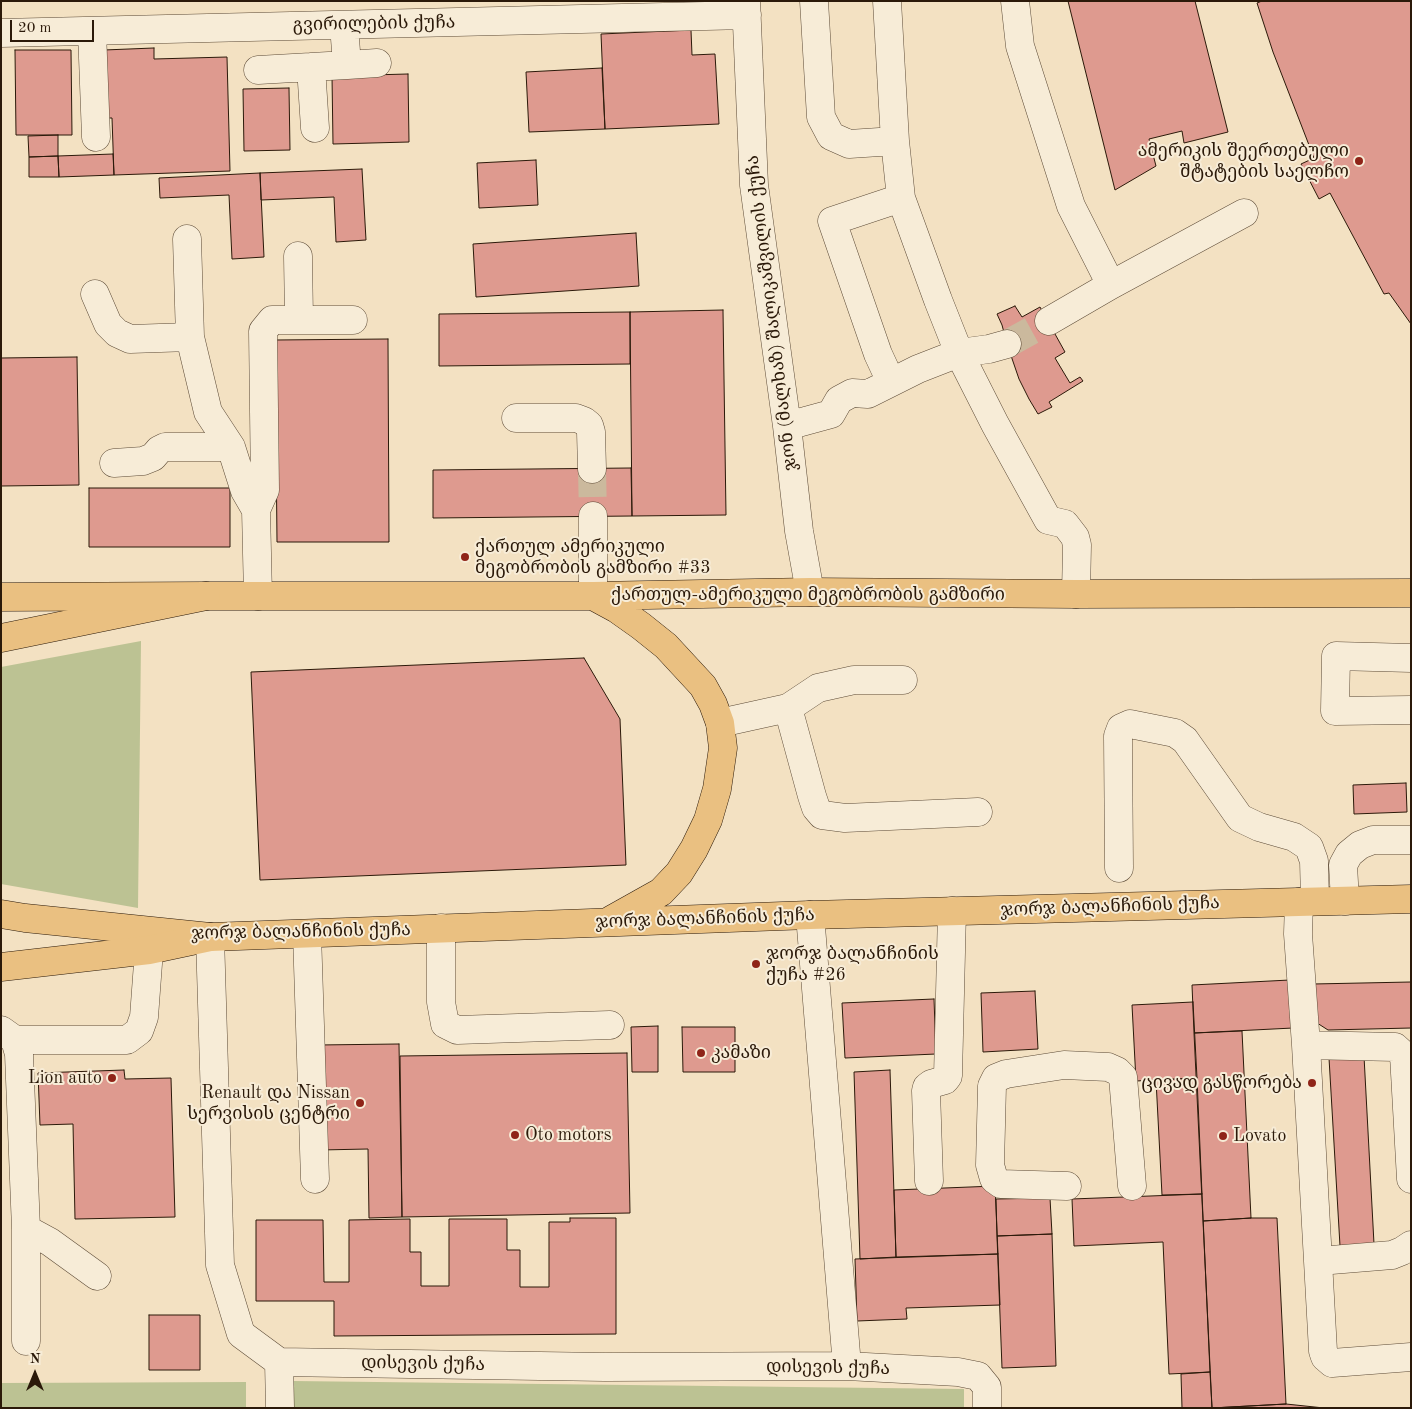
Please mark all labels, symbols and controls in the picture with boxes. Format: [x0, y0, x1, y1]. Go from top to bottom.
scale bar [12, 10, 96, 42]
street label: გვირილების ქუჩა [293, 12, 455, 36]
text: 20 m [18, 21, 52, 36]
place label: ამერიკის შეერთებული შტატების საელჩო [1138, 140, 1349, 182]
street label: ჯონ (მალხაზ) შალიკაშვილის ქუჩა [742, 154, 802, 472]
marker: ამერიკის შეერთებული შტატების საელჩო [1353, 155, 1365, 167]
place label: ქართულ ამერიკული მეგობრობის გამზირი #33 [475, 536, 711, 578]
marker: ქართულ ამერიკული მეგობრობის გამზირი #33 [459, 551, 471, 563]
street label: ქართულ-ამერიკული მეგობრობის გამზირი [611, 584, 1005, 606]
street label: ჯორჯ ბალანჩინის ქუჩა [1000, 892, 1220, 922]
street label: ჯორჯ ბალანჩინის ქუჩა [595, 904, 815, 934]
street label: ჯორჯ ბალანჩინის ქუჩა [191, 919, 411, 945]
place label: ჯორჯ ბალანჩინის ქუჩა #26 [766, 943, 939, 986]
marker: ჯორჯ ბალანჩინის ქუჩა #26 [750, 958, 762, 970]
place label: კამაზი [711, 1042, 771, 1064]
marker: კამაზი [695, 1047, 707, 1059]
place label: Lion auto [28, 1067, 102, 1089]
marker: Lion auto [106, 1072, 118, 1084]
place label: ცივად გასწორება [1141, 1072, 1302, 1094]
marker: ცივად გასწორება [1306, 1077, 1318, 1089]
place label: Renault და Nissan სერვისის ცენტრი [187, 1082, 350, 1124]
marker: Renault და Nissan სერვისის ცენტრი [354, 1097, 366, 1109]
place label: Oto motors [525, 1124, 612, 1146]
place label: Lovato [1233, 1125, 1286, 1147]
marker: Oto motors [509, 1129, 521, 1141]
marker: Lovato [1217, 1130, 1229, 1142]
north arrow [10, 1349, 60, 1399]
text: N [30, 1352, 40, 1366]
street label: დისევის ქუჩა [361, 1352, 485, 1376]
street label: დისევის ქუჩა [766, 1356, 890, 1380]

